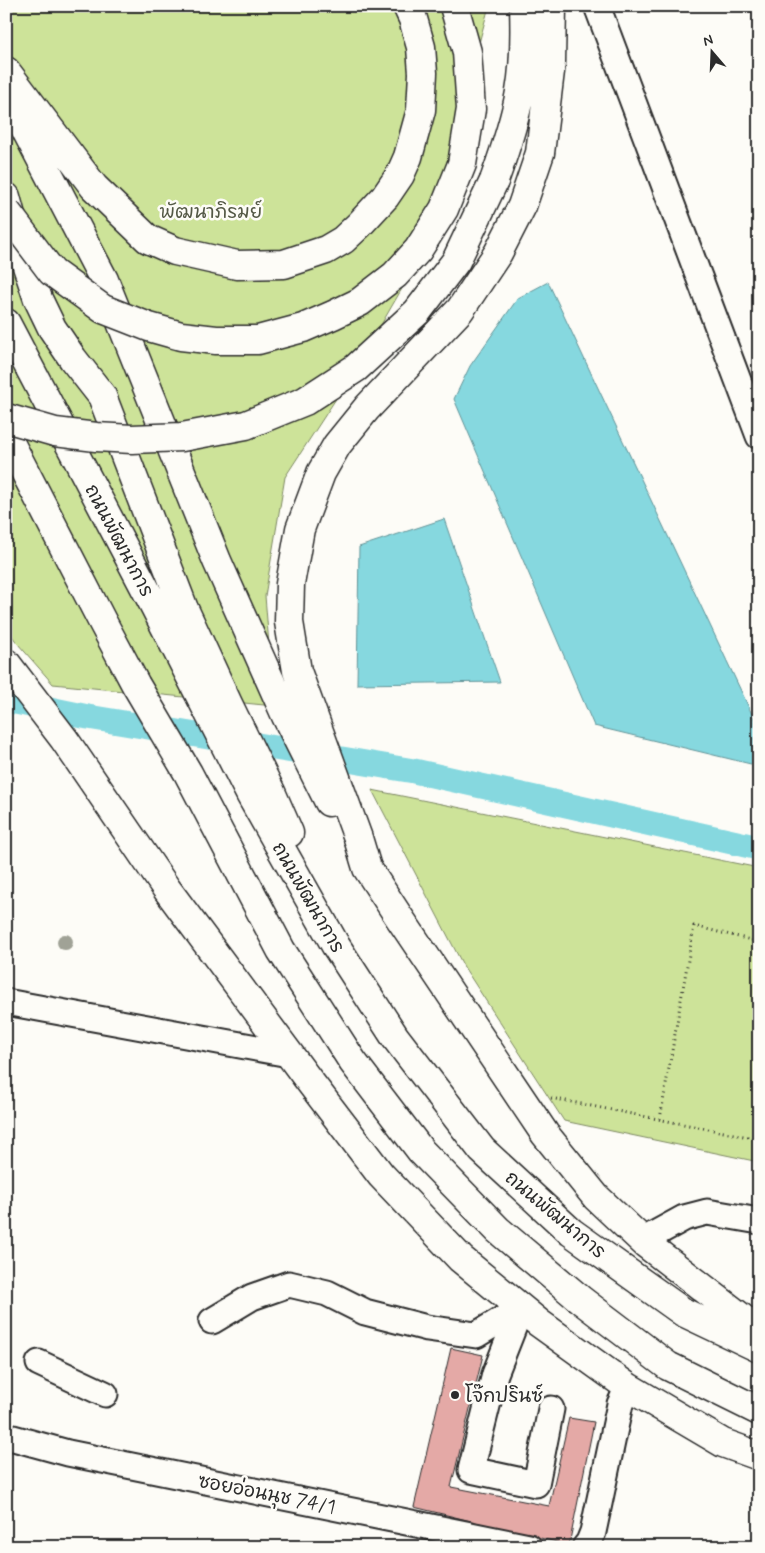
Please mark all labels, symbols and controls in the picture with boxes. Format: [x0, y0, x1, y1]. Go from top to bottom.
north arrow [688, 28, 738, 78]
text: N [701, 31, 715, 51]
park label: พัฒนาภิรมย์ [160, 199, 262, 225]
street label: ถนนพัฒนาการ [79, 480, 159, 601]
street label: ถนนพัฒนาการ [266, 838, 350, 958]
street label: ถนนพัฒนาการ [499, 1166, 611, 1265]
place label: โจ๊กปรินซ์ [465, 1383, 543, 1409]
marker: โจ๊กปรินซ์ [449, 1389, 461, 1401]
street label: ซอยอ่อนนุช 74/1 [196, 1469, 338, 1521]

